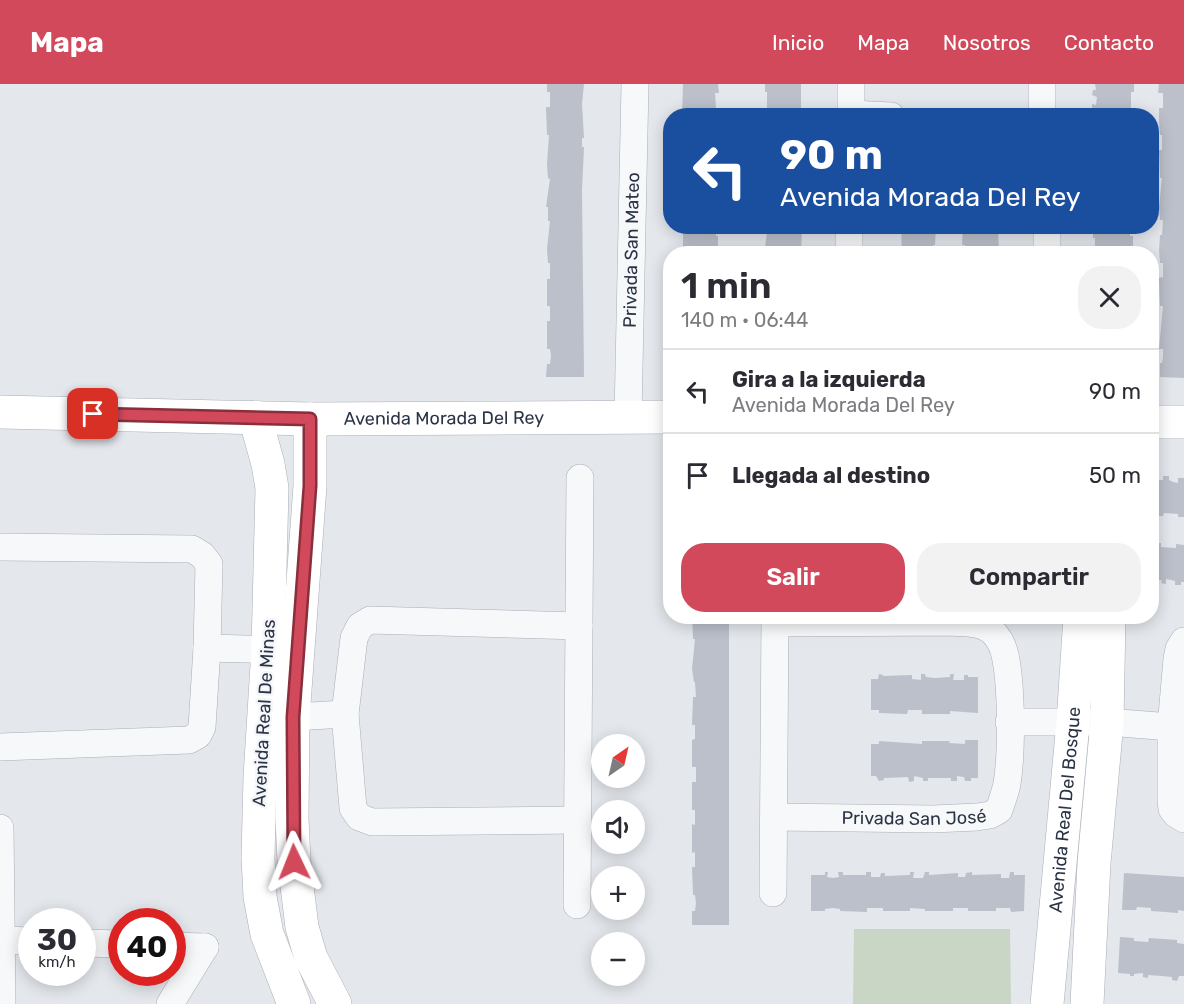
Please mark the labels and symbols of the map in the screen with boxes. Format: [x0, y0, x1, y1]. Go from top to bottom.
street label: Privada San Mateo [619, 172, 644, 328]
pin [67, 388, 118, 439]
street label: Avenida Morada Del Rey [344, 407, 544, 430]
street label: Avenida Real De Minas [248, 619, 280, 807]
street label: Avenida Real Del Bosque [1044, 706, 1085, 914]
north arrow [591, 734, 645, 788]
street label: Privada San José [841, 805, 988, 830]
position arrow [262, 830, 326, 894]
speed limit sign: 40 [108, 908, 186, 986]

